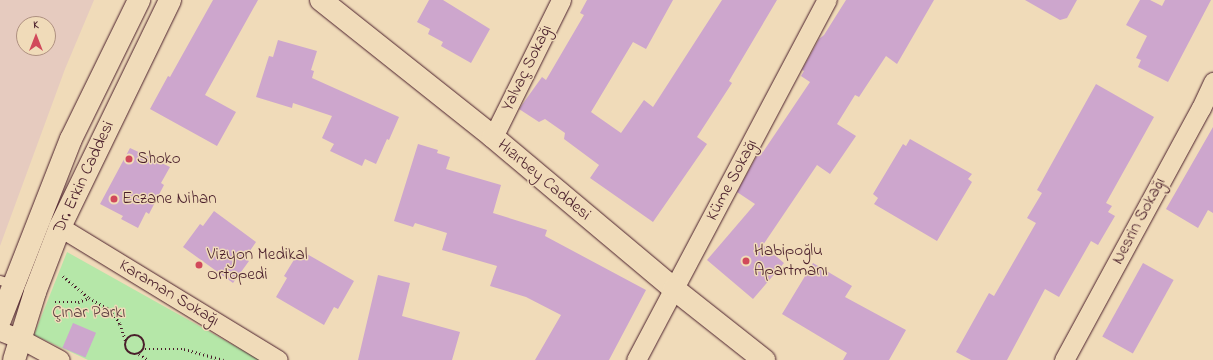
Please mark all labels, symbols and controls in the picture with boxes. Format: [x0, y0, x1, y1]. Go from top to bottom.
north arrow [16, 16, 56, 56]
text: K [33, 17, 39, 33]
street label: Yalvaç Sokağı [497, 21, 557, 115]
street label: Dr. Erkin Caddesi [49, 118, 119, 236]
street label: Hızırbey Caddesi [493, 135, 595, 225]
street label: Küme Sokağı [702, 136, 762, 224]
place label: Shoko [137, 149, 181, 169]
marker: Shoko [124, 154, 134, 164]
street label: Nesrin Sokağı [1108, 174, 1170, 268]
place label: Eczane Nihan [122, 189, 217, 209]
marker: Eczane Nihan [109, 194, 119, 204]
place label: Habipoğlu Apartmanı [754, 241, 828, 281]
place label: Vizyon Medikal Ortopedi [207, 245, 307, 285]
street label: Karaman Sokağı [115, 255, 223, 331]
marker: Habipoğlu Apartmanı [741, 256, 751, 266]
marker: Vizyon Medikal Ortopedi [194, 260, 204, 270]
park label: Çınar Parkı [52, 303, 126, 323]

